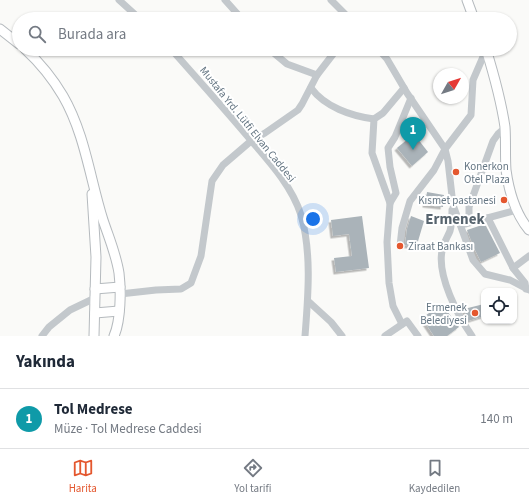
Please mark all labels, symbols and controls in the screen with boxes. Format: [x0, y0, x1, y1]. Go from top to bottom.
search box [12, 12, 517, 56]
icon: search [26, 23, 48, 45]
text: Burada ara [58, 24, 126, 45]
street label: Mustafa Yrd. Lütfi Elvan Caddesi [196, 63, 299, 185]
north arrow [433, 68, 469, 104]
pin: 1 [400, 117, 426, 150]
place label: Konerkon Otel Plaza [464, 159, 510, 187]
marker: Konerkon Otel Plaza [451, 167, 461, 177]
place label: Kısmet pastanesi [418, 193, 496, 208]
marker: Kısmet pastanesi [499, 195, 509, 205]
your location [303, 209, 323, 229]
district label: Ermenek [425, 209, 485, 230]
place label: Ziraat Bankası [408, 239, 473, 254]
marker: Ziraat Bankası [395, 241, 405, 251]
map controls [481, 288, 517, 324]
button: locate [481, 288, 517, 324]
place label: Ermenek Belediyesi [420, 300, 468, 328]
marker: Ermenek Belediyesi [470, 308, 480, 318]
text: Yakında [16, 350, 75, 374]
text: Tol Medrese [54, 399, 133, 420]
text: 1 [26, 410, 32, 428]
text: 140 m [480, 410, 513, 428]
text: Müze · Tol Medrese Caddesi [54, 420, 202, 438]
tab: Harita [69, 457, 97, 496]
tab: Yol tarifi [234, 457, 271, 496]
tab: Kaydedilen [409, 457, 460, 496]

